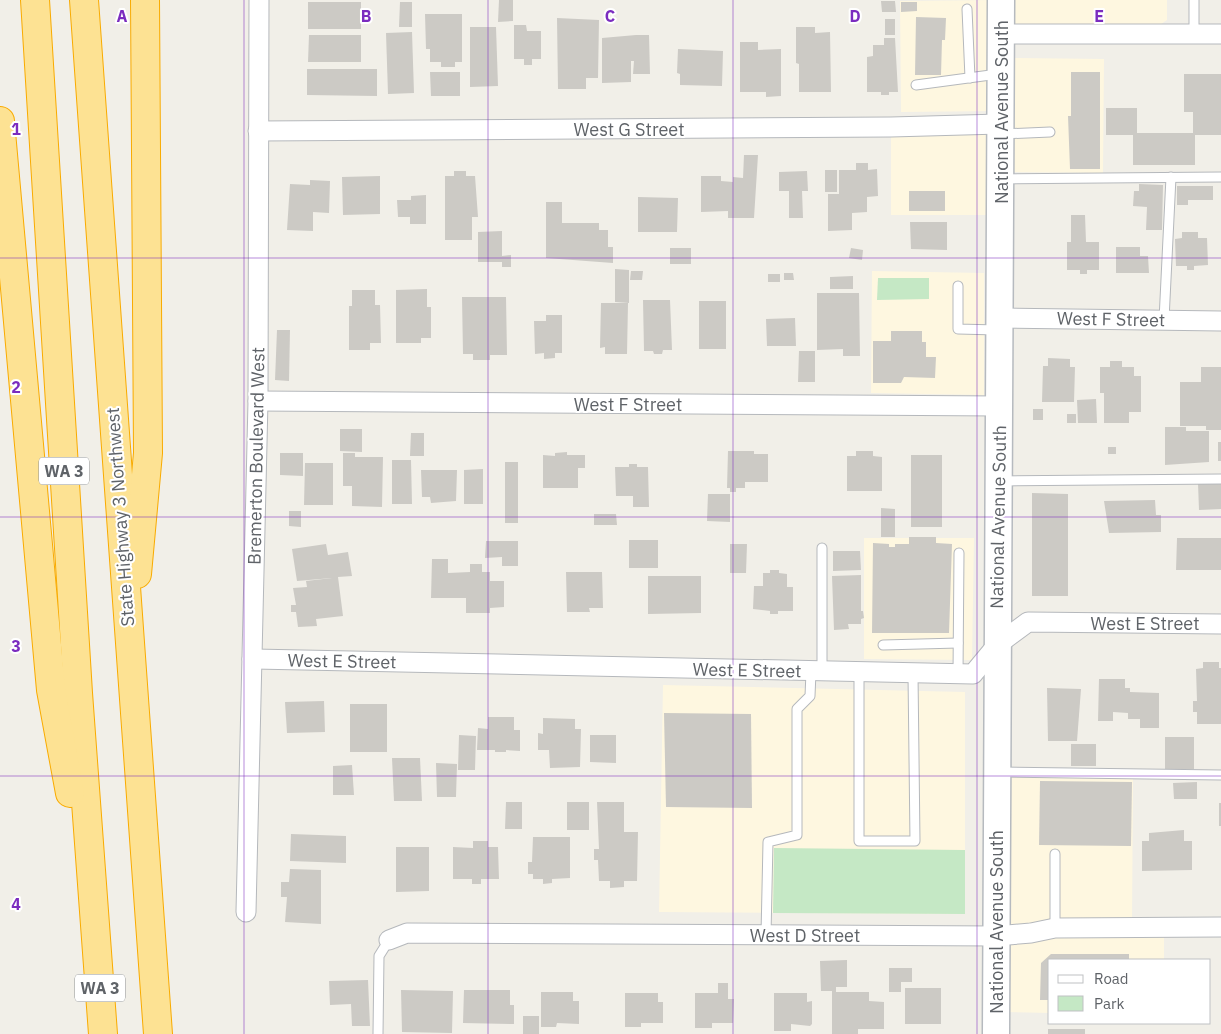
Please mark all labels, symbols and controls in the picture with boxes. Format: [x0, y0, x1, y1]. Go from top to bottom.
text: A [117, 6, 128, 26]
text: B [361, 6, 372, 26]
text: C [605, 6, 615, 26]
text: D [849, 6, 861, 26]
text: E [1094, 6, 1104, 26]
street label: National Avenue South [990, 20, 1013, 204]
street label: West G Street [574, 118, 685, 141]
text: 1 [11, 119, 21, 139]
street label: West F Street [1057, 307, 1165, 331]
street label: Bremerton Boulevard West [243, 347, 269, 565]
text: 2 [11, 377, 21, 397]
street label: West F Street [574, 393, 682, 416]
street label: State Highway 3 Northwest [101, 407, 139, 627]
street label: National Avenue South [985, 425, 1011, 609]
road number: WA 3 [39, 458, 89, 484]
street label: West E Street [1091, 612, 1199, 635]
text: 3 [11, 636, 21, 656]
street label: West E Street [287, 649, 397, 673]
street label: West E Street [692, 658, 802, 682]
street label: National Avenue South [985, 830, 1008, 1014]
text: 4 [11, 894, 21, 914]
street label: West D Street [750, 924, 860, 947]
legend [1048, 959, 1211, 1024]
text: Road [1094, 969, 1129, 988]
road number: WA 3 [75, 974, 125, 1001]
text: Park [1094, 994, 1124, 1013]

